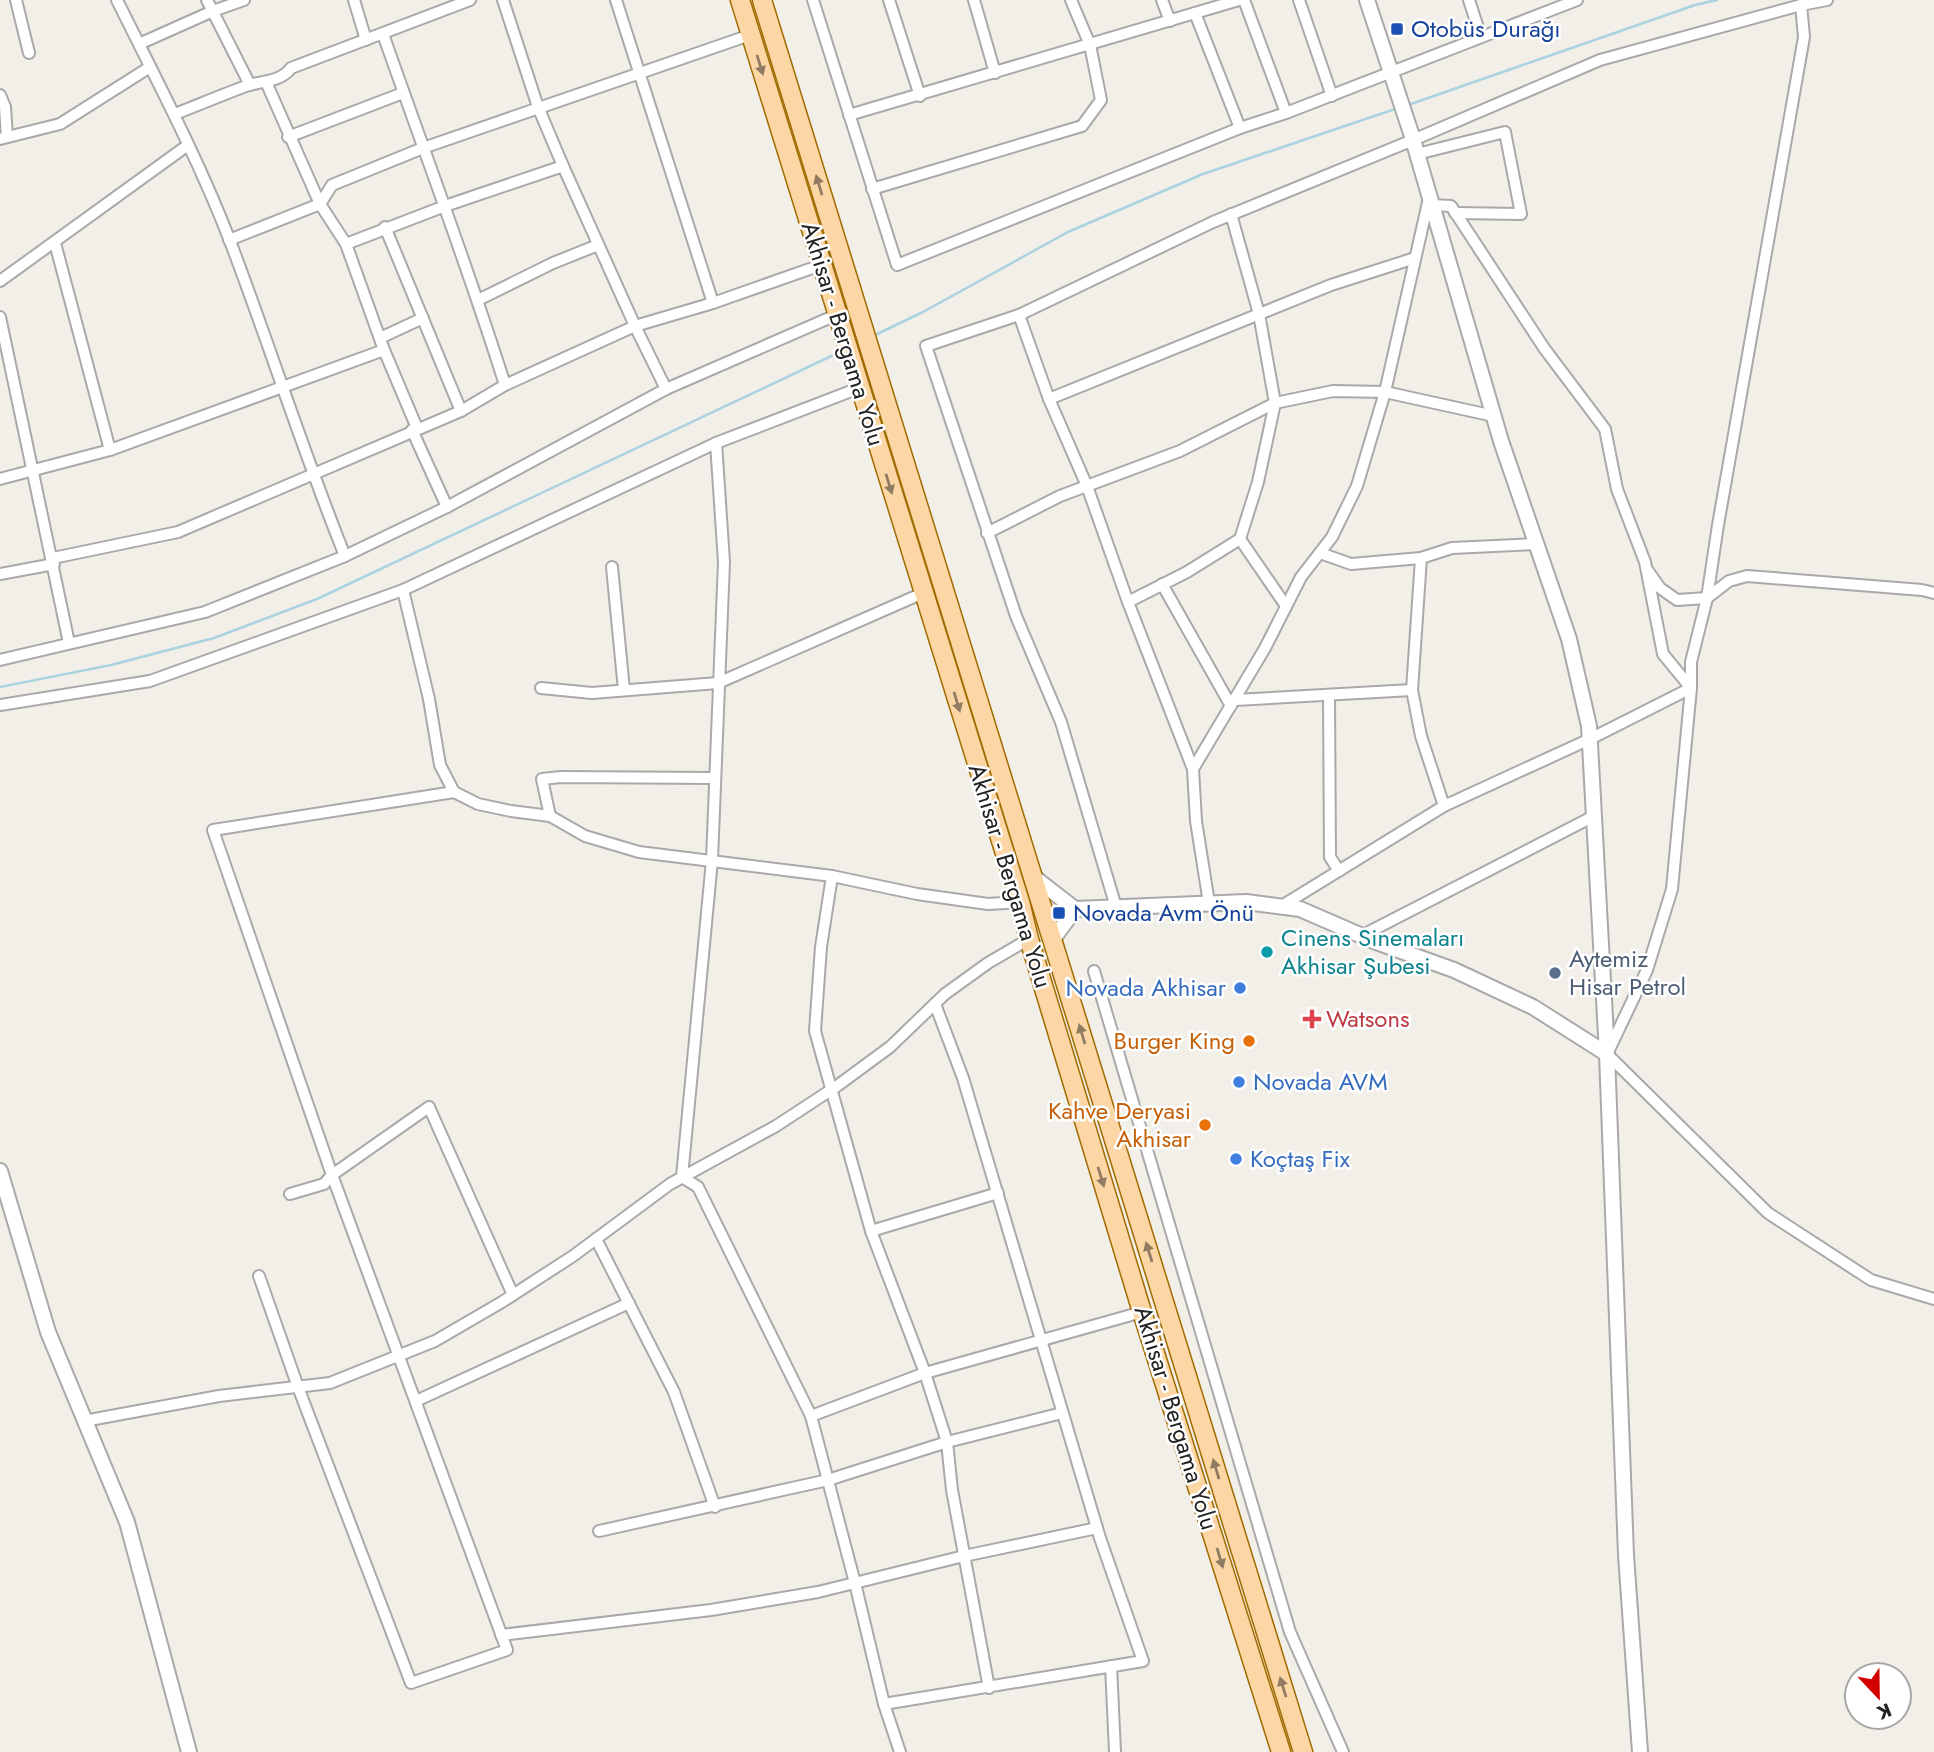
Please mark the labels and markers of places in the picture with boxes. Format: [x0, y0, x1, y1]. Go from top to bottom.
place label: Otobüs Durağı [1411, 11, 1561, 46]
marker: Otobüs Durağı [1389, 21, 1405, 37]
place label: Novada Avm Önü [1073, 895, 1254, 930]
marker: Novada Avm Önü [1051, 905, 1067, 921]
place label: Cinens Sinemaları Akhisar Şubesi [1281, 920, 1464, 983]
place label: Aytemiz Hisar Petrol [1569, 941, 1686, 1004]
marker: Cinens Sinemaları Akhisar Şubesi [1259, 944, 1275, 960]
marker: Aytemiz Hisar Petrol [1547, 965, 1563, 981]
place label: Novada Akhisar [1065, 970, 1227, 1005]
marker: Novada Akhisar [1232, 980, 1248, 996]
place label: Watsons [1326, 1001, 1410, 1036]
marker: Watsons [1304, 1011, 1320, 1027]
place label: Burger King [1114, 1023, 1235, 1058]
marker: Burger King [1241, 1033, 1257, 1049]
place label: Novada AVM [1253, 1064, 1388, 1099]
marker: Novada AVM [1231, 1074, 1247, 1090]
place label: Kahve Deryasi Akhisar [1048, 1093, 1192, 1156]
marker: Kahve Deryasi Akhisar [1197, 1117, 1213, 1133]
place label: Koçtaş Fix [1250, 1141, 1351, 1176]
marker: Koçtaş Fix [1228, 1151, 1244, 1167]

